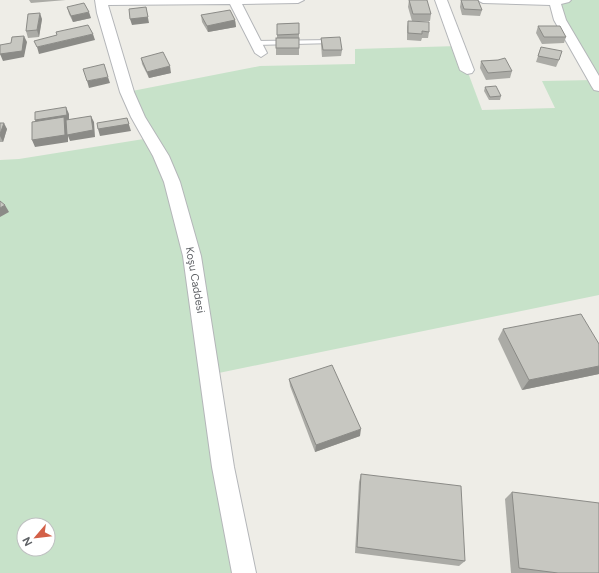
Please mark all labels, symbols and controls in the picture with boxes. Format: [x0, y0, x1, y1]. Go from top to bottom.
street label: Koşu Caddesi [183, 246, 207, 314]
north arrow [16, 517, 56, 557]
text: N [20, 535, 35, 548]

